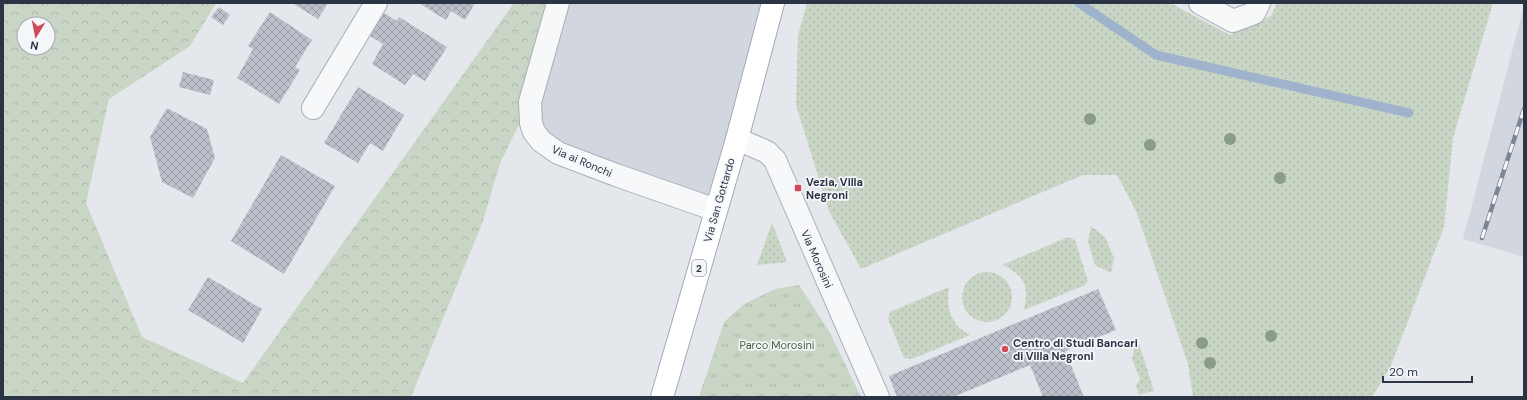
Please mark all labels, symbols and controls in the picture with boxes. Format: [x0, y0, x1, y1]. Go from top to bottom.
north arrow [16, 16, 56, 56]
text: N [29, 38, 39, 53]
street label: Via ai Ronchi [549, 142, 615, 180]
street label: Via San Gottardo [700, 156, 738, 244]
place label: Vezia, Villa Negroni [806, 175, 863, 202]
marker: Vezia, Villa Negroni [793, 183, 803, 193]
street label: Via Morosini [798, 228, 836, 290]
road number: 2 [692, 260, 706, 276]
place label: Centro di Studi Bancari di Villa Negroni [1013, 336, 1138, 363]
park label: Parco Morosini [740, 338, 815, 352]
marker: Centro di Studi Bancari di Villa Negroni [1000, 344, 1010, 354]
scale bar [1383, 358, 1472, 384]
text: 20 m [1389, 364, 1418, 380]

